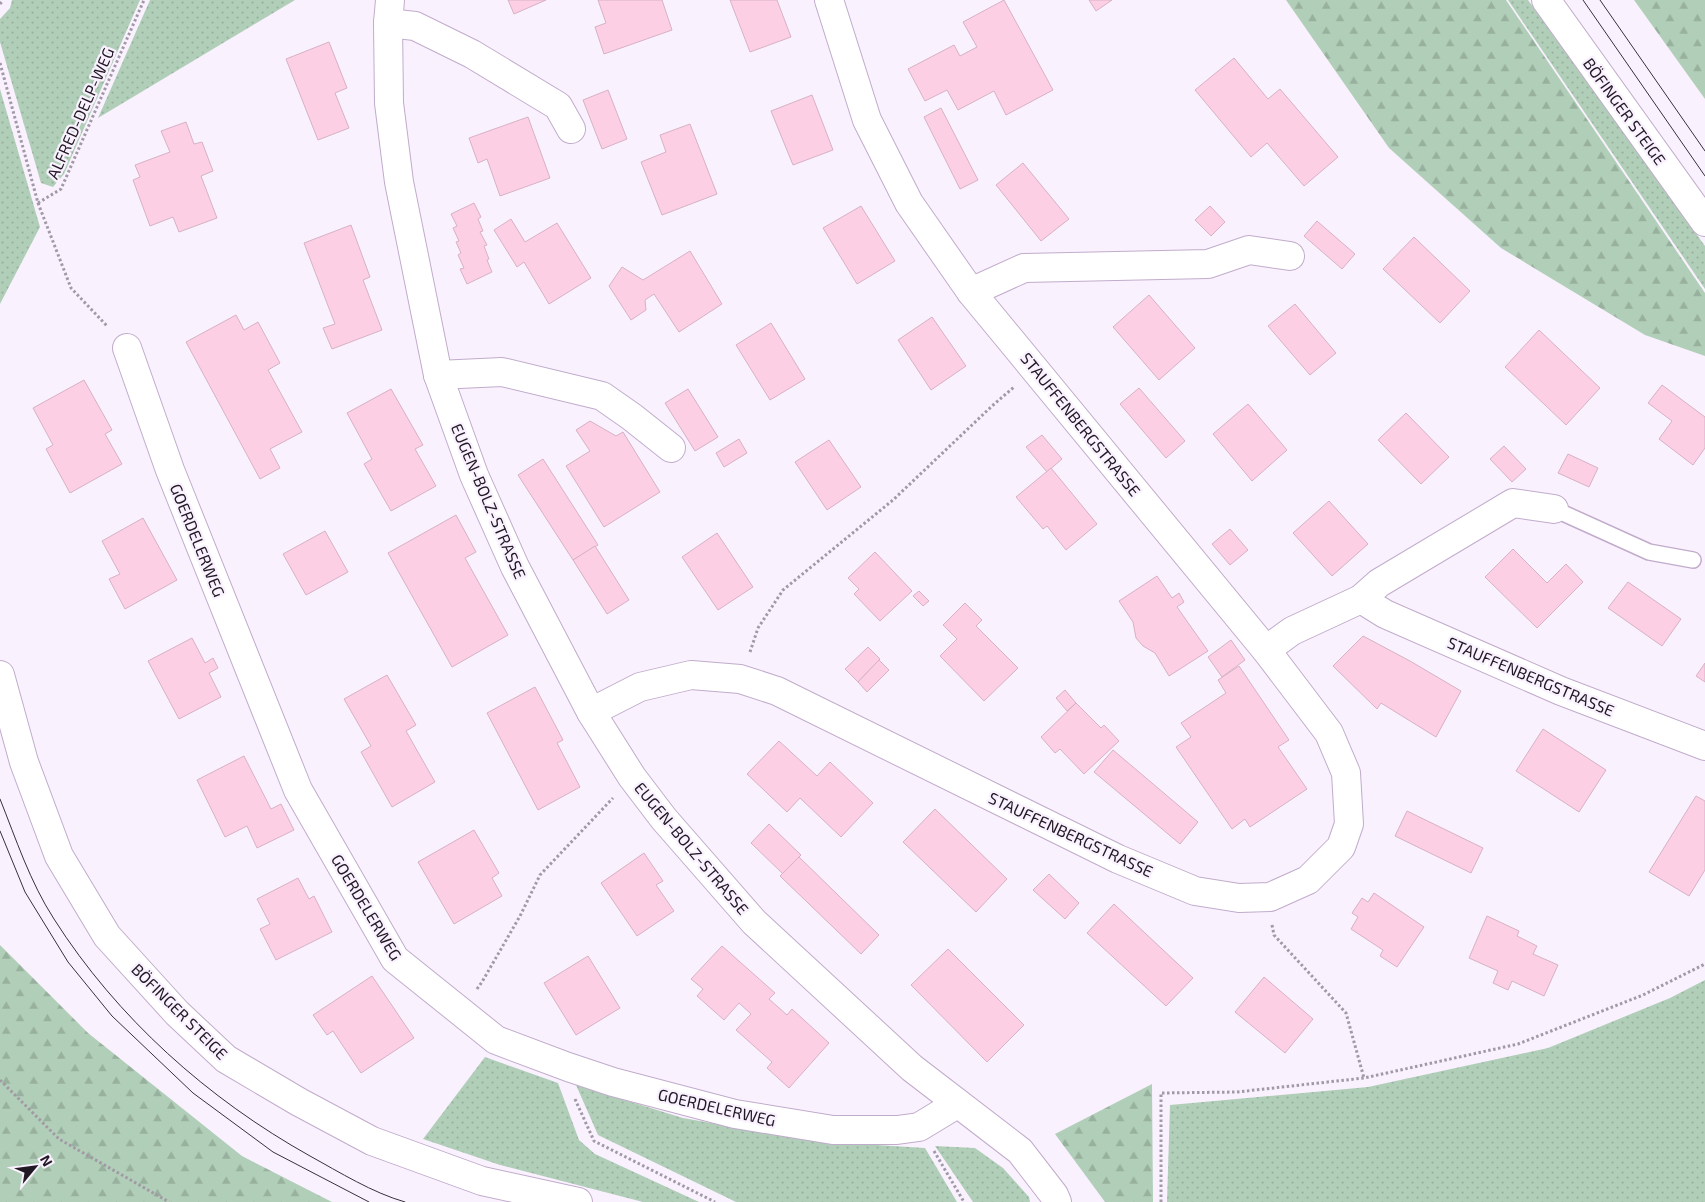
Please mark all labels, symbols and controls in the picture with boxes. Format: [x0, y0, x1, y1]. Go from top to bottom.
street label: ALFRED-DELP-WEG [42, 44, 118, 182]
street label: BÖFINGER STEIGE [1580, 54, 1670, 168]
street label: STAUFFENBERGSTRASSE [1017, 348, 1145, 500]
street label: EUGEN-BOLZ-STRASSE [448, 420, 530, 582]
street label: GOERDELERWEG [167, 481, 229, 599]
street label: STAUFFENBERGSTRASSE [1445, 632, 1617, 720]
street label: EUGEN-BOLZ-STRASSE [631, 778, 753, 918]
street label: STAUFFENBERGSTRASSE [986, 788, 1156, 880]
street label: GOERDELERWEG [328, 851, 406, 963]
street label: BÖFINGER STEIGE [128, 959, 232, 1063]
street label: GOERDELERWEG [656, 1084, 778, 1130]
north arrow [10, 1142, 60, 1192]
text: N [37, 1152, 57, 1169]

